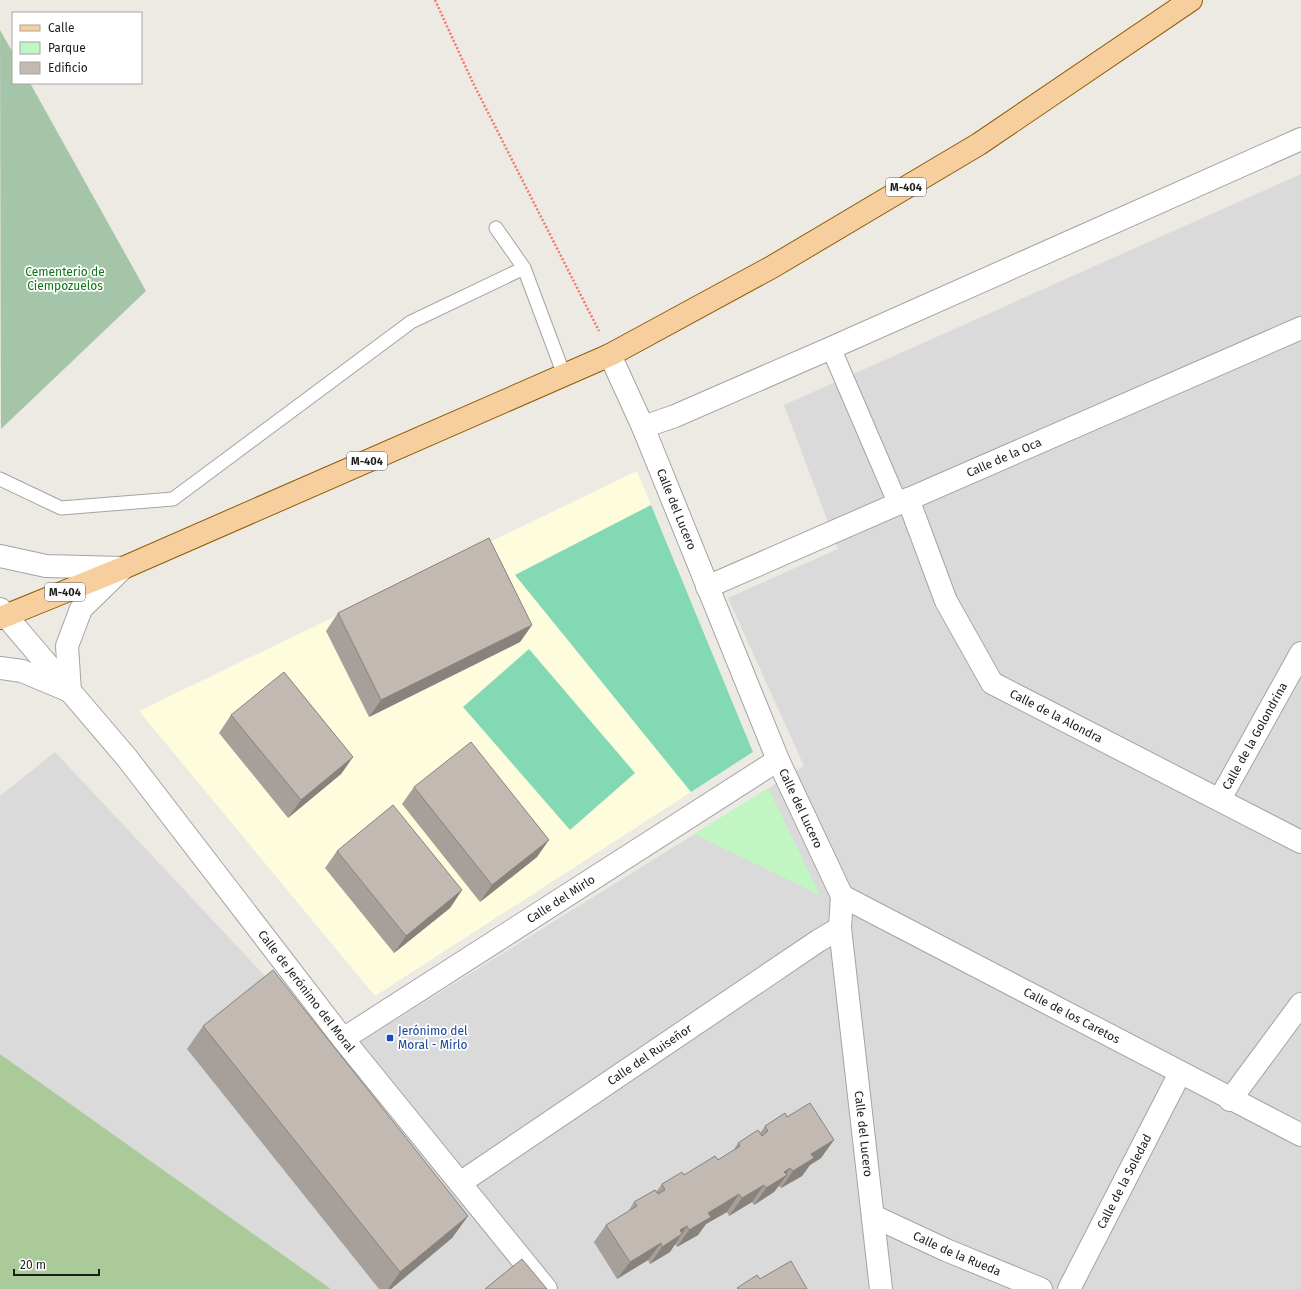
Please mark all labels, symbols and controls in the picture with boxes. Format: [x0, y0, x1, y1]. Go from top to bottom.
legend [12, 12, 142, 84]
text: Calle [48, 21, 75, 35]
text: Parque [48, 41, 86, 55]
text: Edificio [48, 61, 88, 75]
road number: M-404 [886, 178, 926, 196]
park label: Cementerio de Ciempozuelos [25, 265, 105, 293]
street label: Calle de la Oca [964, 435, 1044, 480]
road number: M-404 [347, 452, 387, 470]
street label: Calle del Lucero [654, 467, 699, 552]
road number: M-404 [45, 583, 85, 601]
street label: Calle de la Golondrina [1220, 680, 1290, 792]
street label: Calle de la Alondra [1007, 686, 1105, 746]
street label: Calle del Lucero [776, 766, 825, 850]
street label: Calle del Mirlo [524, 872, 598, 926]
street label: Calle de Jerónimo del Moral [255, 927, 358, 1055]
street label: Calle de los Caretos [1021, 985, 1123, 1047]
street label: Calle del Ruiseñor [605, 1021, 695, 1088]
place label: Jerónimo del Moral - Mirlo [398, 1024, 468, 1052]
marker: Jerónimo del Moral - Mirlo [385, 1033, 395, 1043]
street label: Calle del Lucero [852, 1090, 875, 1177]
street label: Calle de la Soledad [1094, 1132, 1154, 1231]
street label: Calle de la Rueda [911, 1229, 1003, 1279]
scale bar [14, 1251, 99, 1277]
text: 20 m [20, 1258, 46, 1272]

